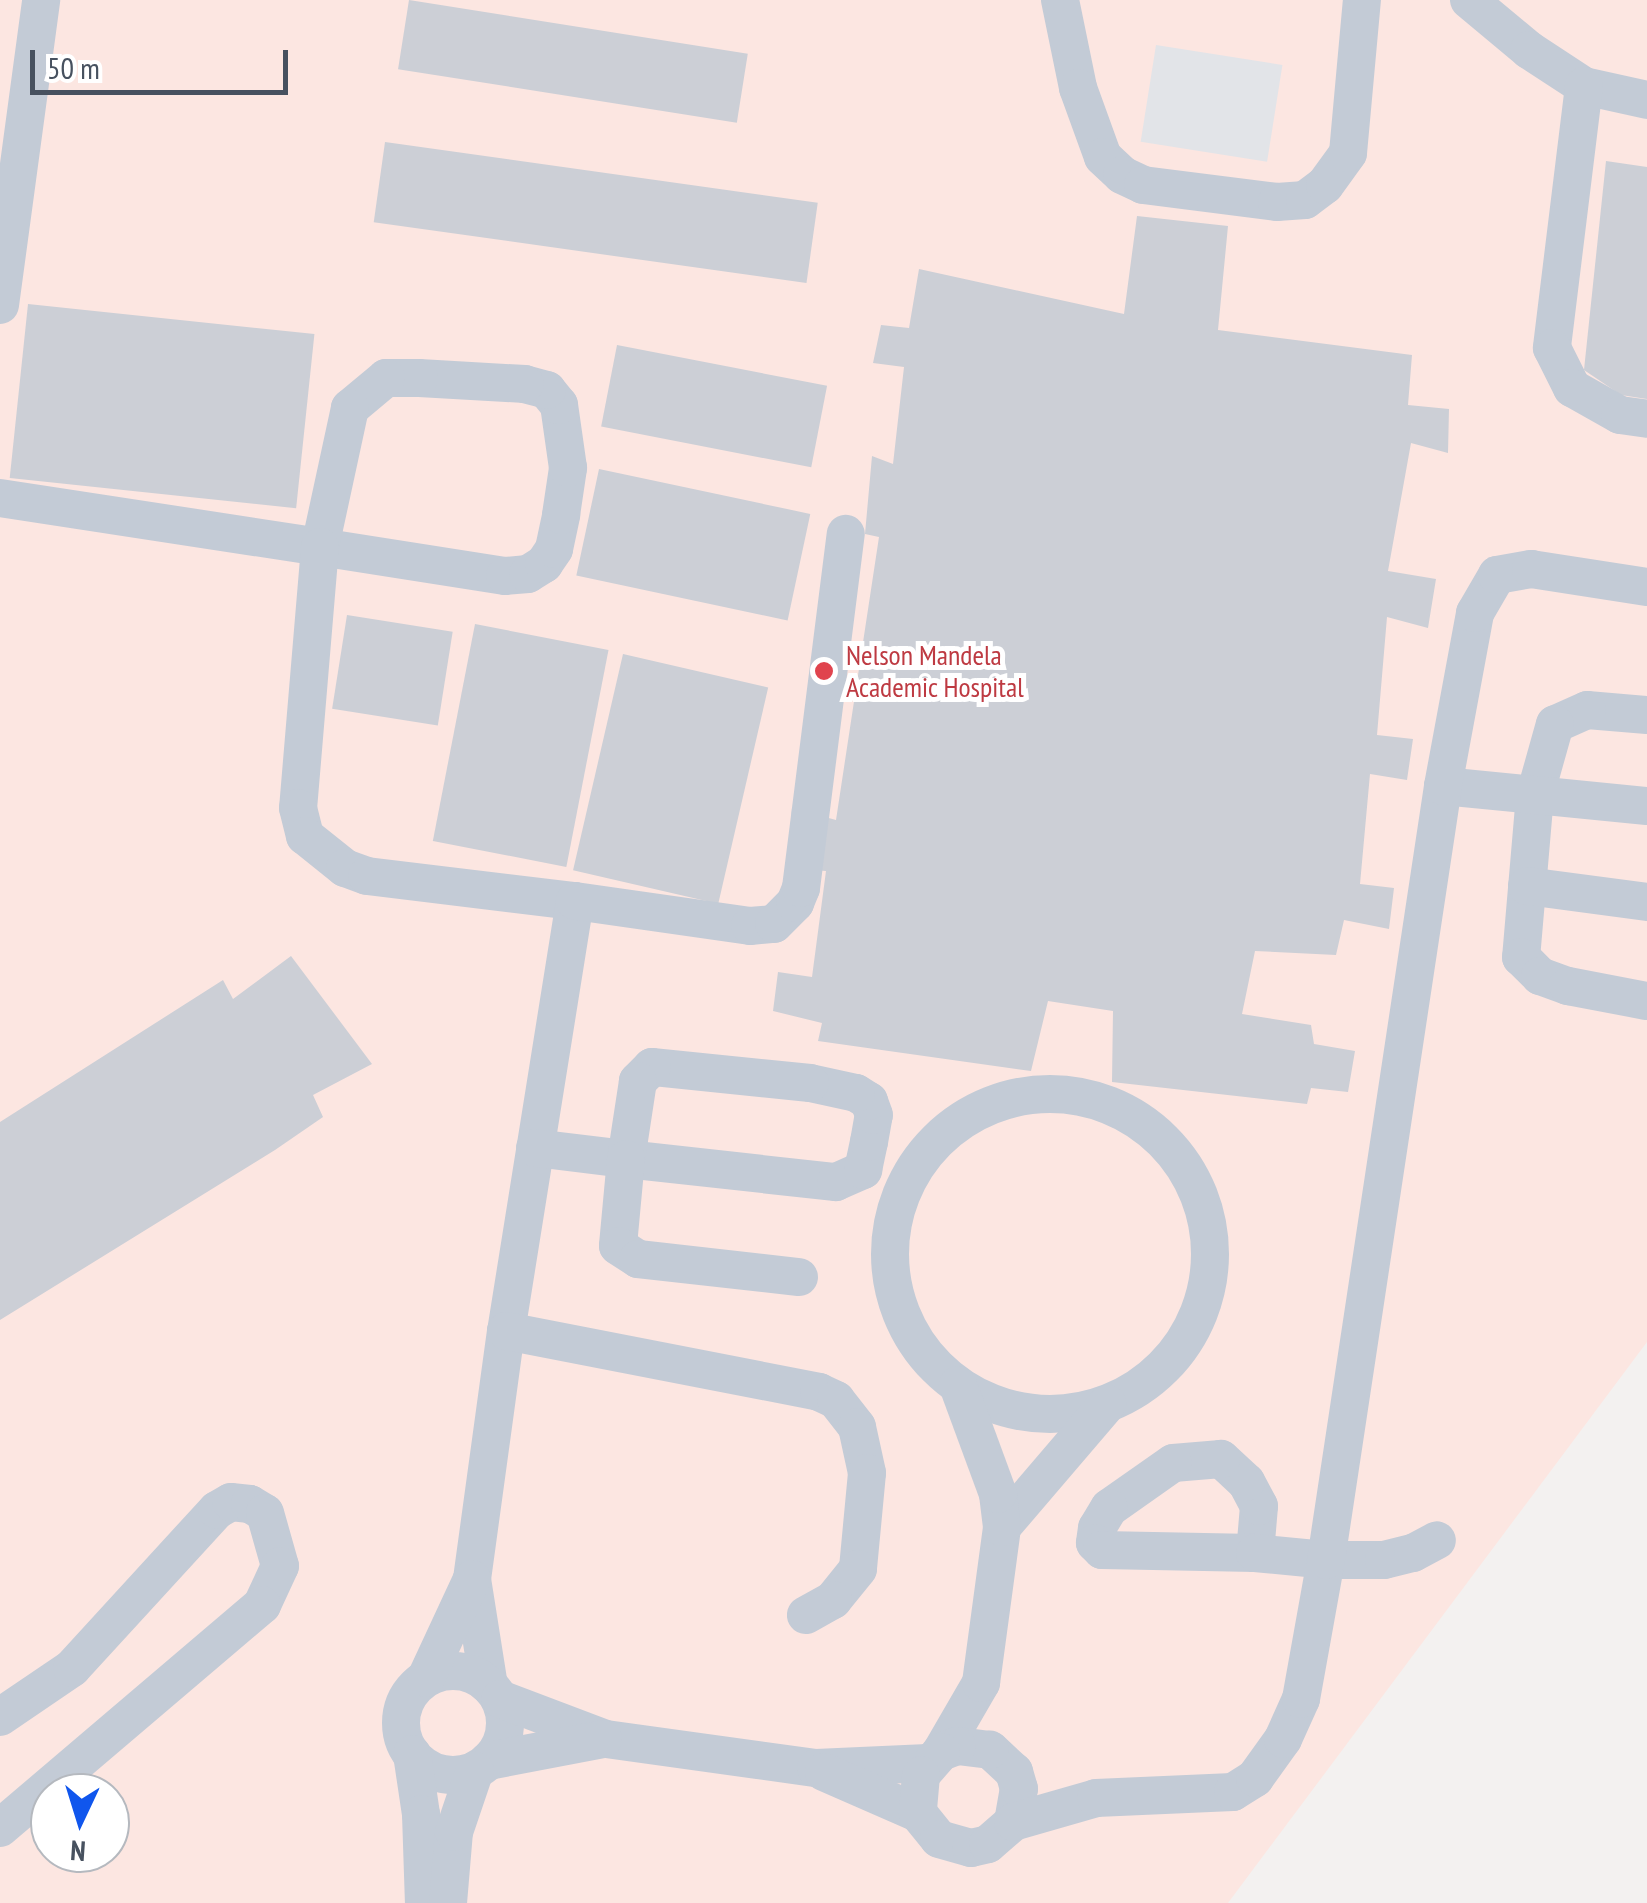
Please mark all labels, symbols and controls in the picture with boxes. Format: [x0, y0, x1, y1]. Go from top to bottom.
scale bar [35, 30, 292, 92]
text: 50 m [47, 48, 100, 87]
place label: Nelson Mandela Academic Hospital [846, 638, 1024, 704]
marker: Nelson Mandela Academic Hospital [811, 658, 837, 684]
north arrow [30, 1773, 130, 1873]
text: N [69, 1832, 87, 1870]

